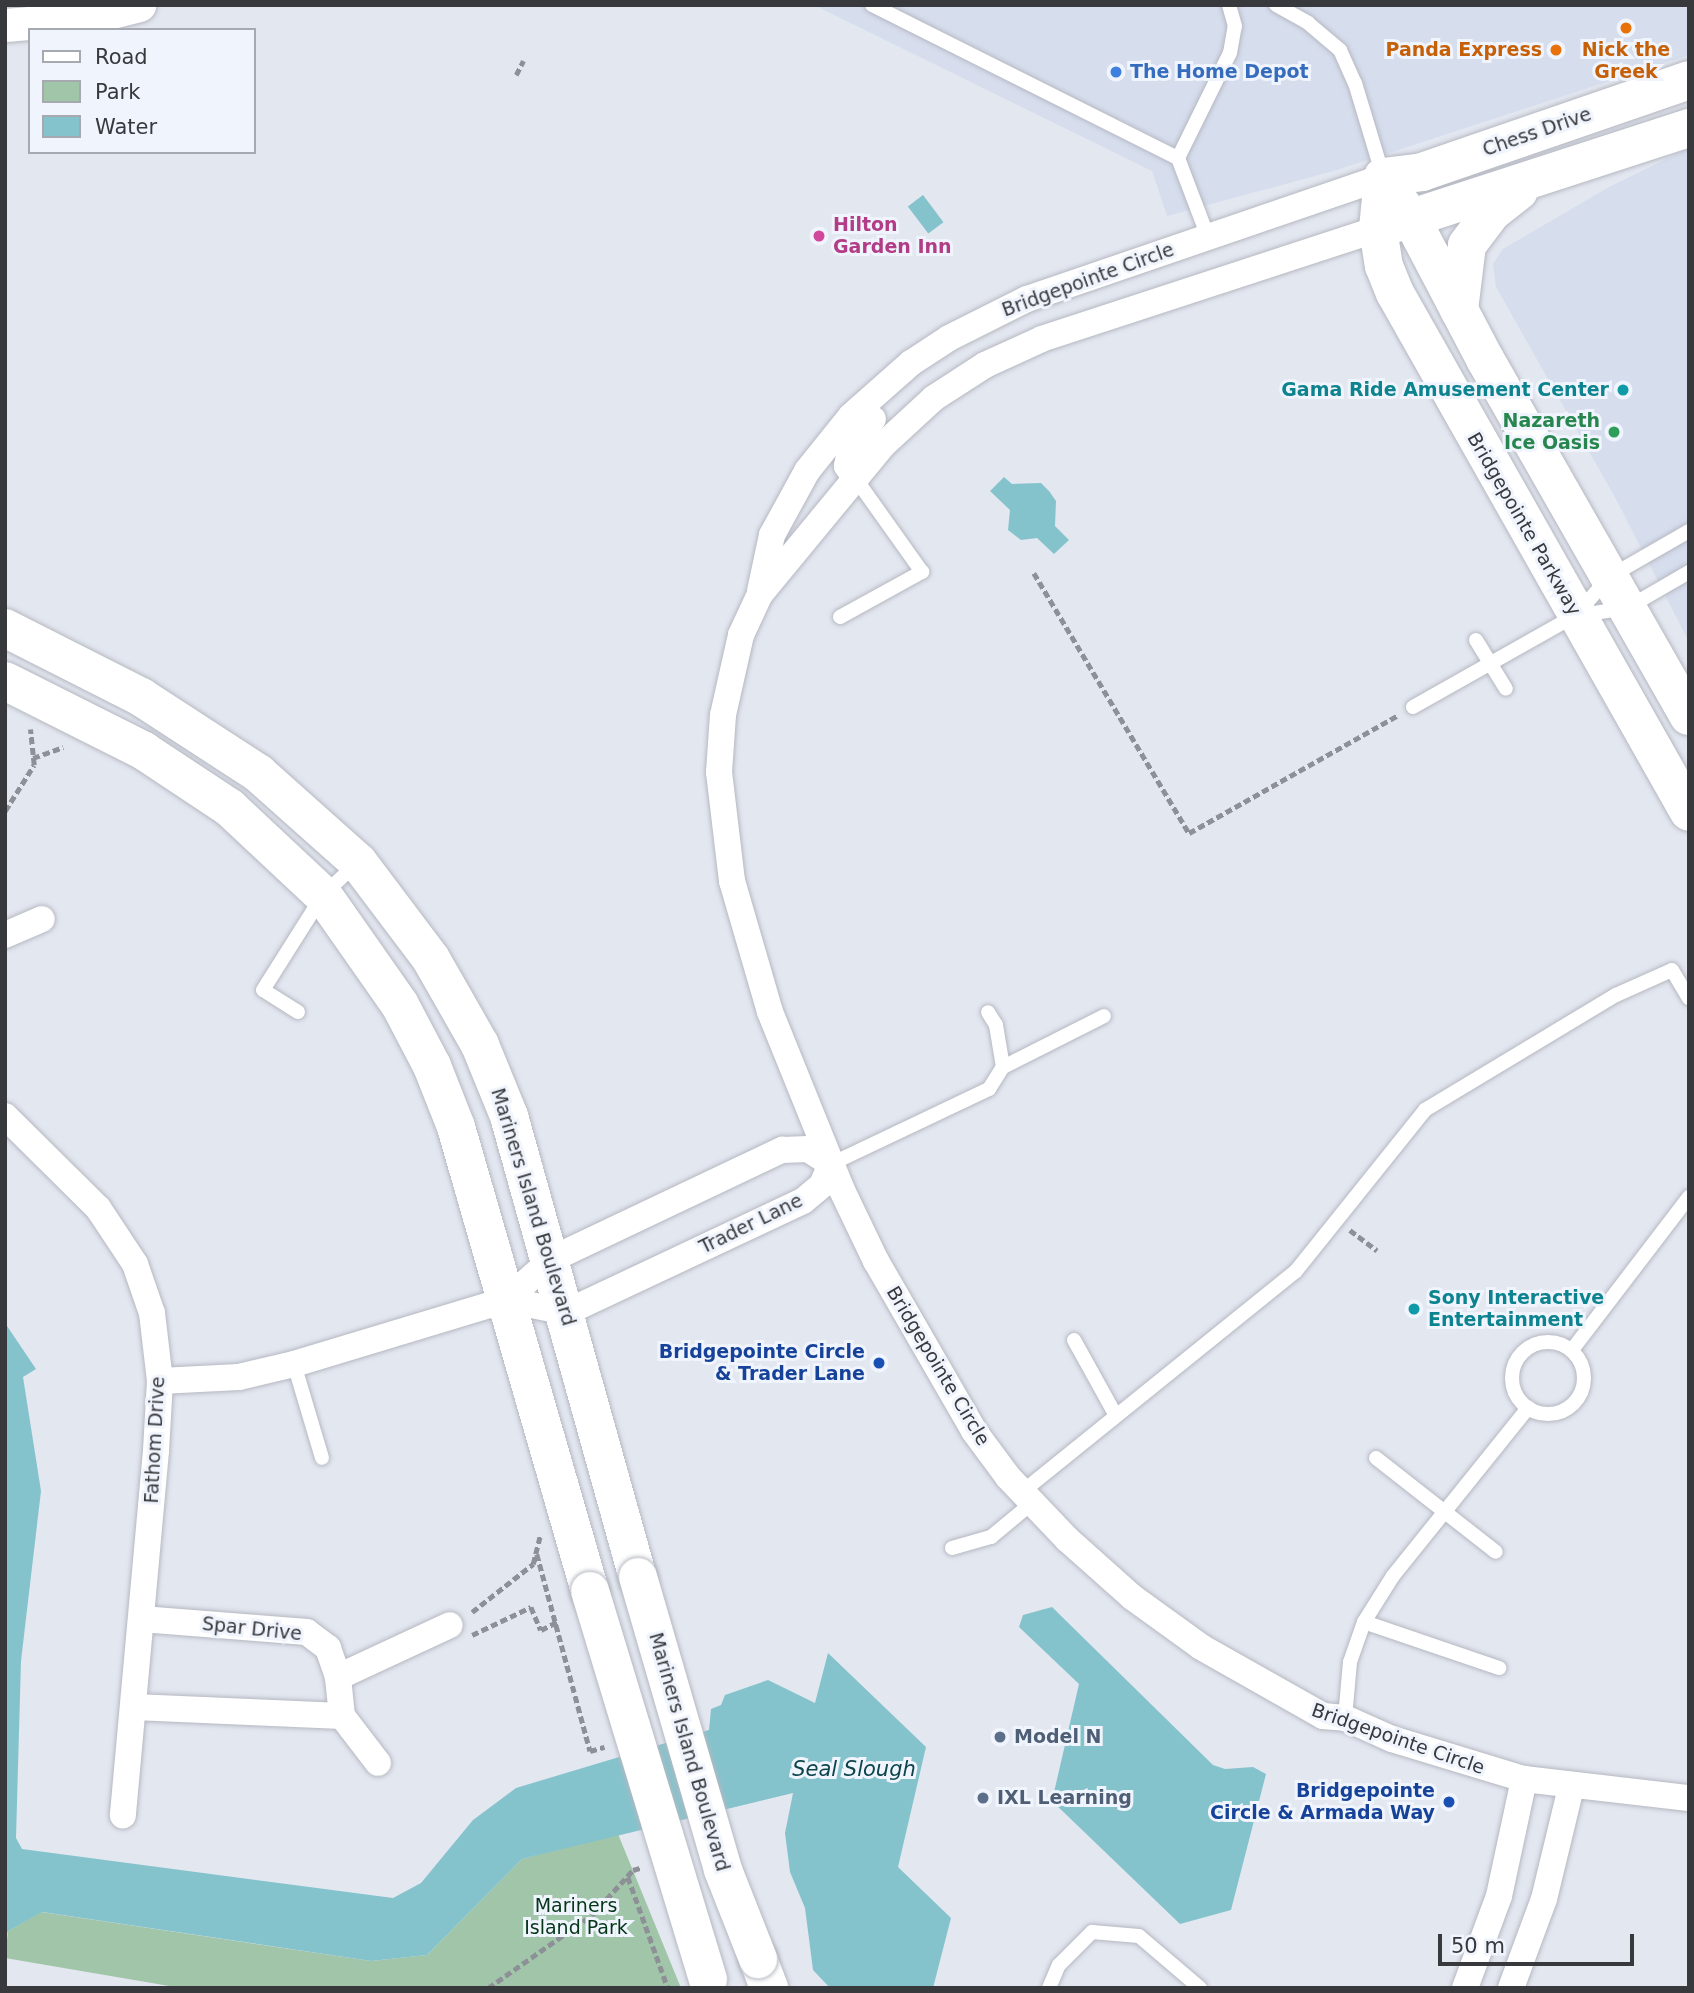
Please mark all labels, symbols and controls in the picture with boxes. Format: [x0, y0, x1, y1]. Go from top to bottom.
marker: Nick the Greek [1618, 20, 1634, 36]
legend [28, 28, 256, 154]
place label: Panda Express [1385, 39, 1542, 61]
place label: Nick the Greek [1582, 39, 1670, 83]
marker: Panda Express [1548, 42, 1564, 58]
text: Road [95, 45, 148, 69]
place label: The Home Depot [1130, 61, 1309, 83]
marker: The Home Depot [1108, 64, 1124, 80]
text: Park [95, 80, 140, 104]
street label: Chess Drive [1480, 103, 1594, 161]
text: Water [95, 115, 157, 139]
place label: Hilton Garden Inn [833, 214, 952, 258]
marker: Hilton Garden Inn [811, 228, 827, 244]
street label: Bridgepointe Circle [999, 238, 1177, 322]
place label: Gama Ride Amusement Center [1281, 379, 1609, 401]
marker: Gama Ride Amusement Center [1615, 382, 1631, 398]
place label: Nazareth Ice Oasis [1503, 410, 1600, 454]
marker: Nazareth Ice Oasis [1606, 424, 1622, 440]
street label: Bridgepointe Parkway [1462, 428, 1586, 620]
street label: Mariners Island Boulevard [486, 1085, 580, 1329]
street label: Trader Lane [696, 1189, 806, 1259]
street label: Bridgepointe Circle [881, 1282, 995, 1450]
place label: Sony Interactive Entertainment [1428, 1287, 1604, 1331]
marker: Sony Interactive Entertainment [1406, 1301, 1422, 1317]
place label: Bridgepointe Circle & Trader Lane [659, 1341, 865, 1385]
marker: Bridgepointe Circle & Trader Lane [871, 1355, 887, 1371]
street label: Fathom Drive [140, 1376, 170, 1504]
street label: Spar Drive [201, 1612, 303, 1646]
street label: Mariners Island Boulevard [644, 1630, 734, 1874]
street label: Bridgepointe Circle [1308, 1699, 1488, 1779]
place label: Model N [1014, 1726, 1101, 1748]
marker: Model N [992, 1729, 1008, 1745]
water label: Seal Slough [792, 1756, 916, 1782]
place label: Bridgepointe Circle & Armada Way [1210, 1780, 1435, 1824]
place label: IXL Learning [997, 1787, 1132, 1809]
marker: IXL Learning [975, 1790, 991, 1806]
marker: Bridgepointe Circle & Armada Way [1441, 1794, 1457, 1810]
park label: Mariners Island Park [524, 1895, 628, 1939]
scale bar [1442, 1920, 1638, 1964]
text: 50 m [1451, 1934, 1505, 1958]

